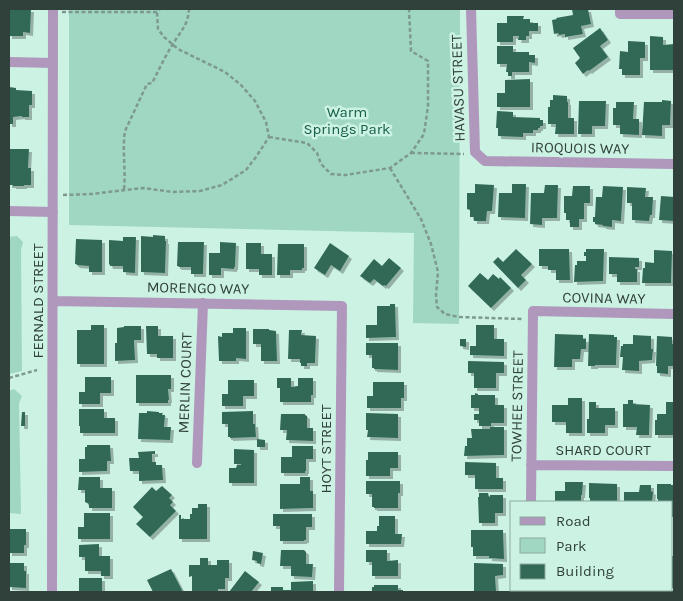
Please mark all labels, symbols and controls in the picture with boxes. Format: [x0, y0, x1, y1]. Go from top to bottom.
street label: HAVASU STREET [447, 34, 469, 142]
park label: Warm Springs Park [303, 103, 391, 138]
street label: IROQUOIS WAY [531, 138, 630, 158]
street label: FERNALD STREET [29, 243, 47, 358]
street label: MORENGO WAY [147, 278, 250, 298]
street label: COVINA WAY [562, 288, 647, 308]
street label: MERLIN COURT [174, 332, 196, 434]
street label: TOWHEE STREET [507, 350, 527, 462]
street label: HOYT STREET [317, 404, 335, 493]
street label: SHARD COURT [555, 441, 651, 459]
legend [510, 501, 673, 591]
text: Road [556, 512, 591, 530]
text: Park [556, 537, 586, 555]
text: Building [556, 562, 614, 580]

